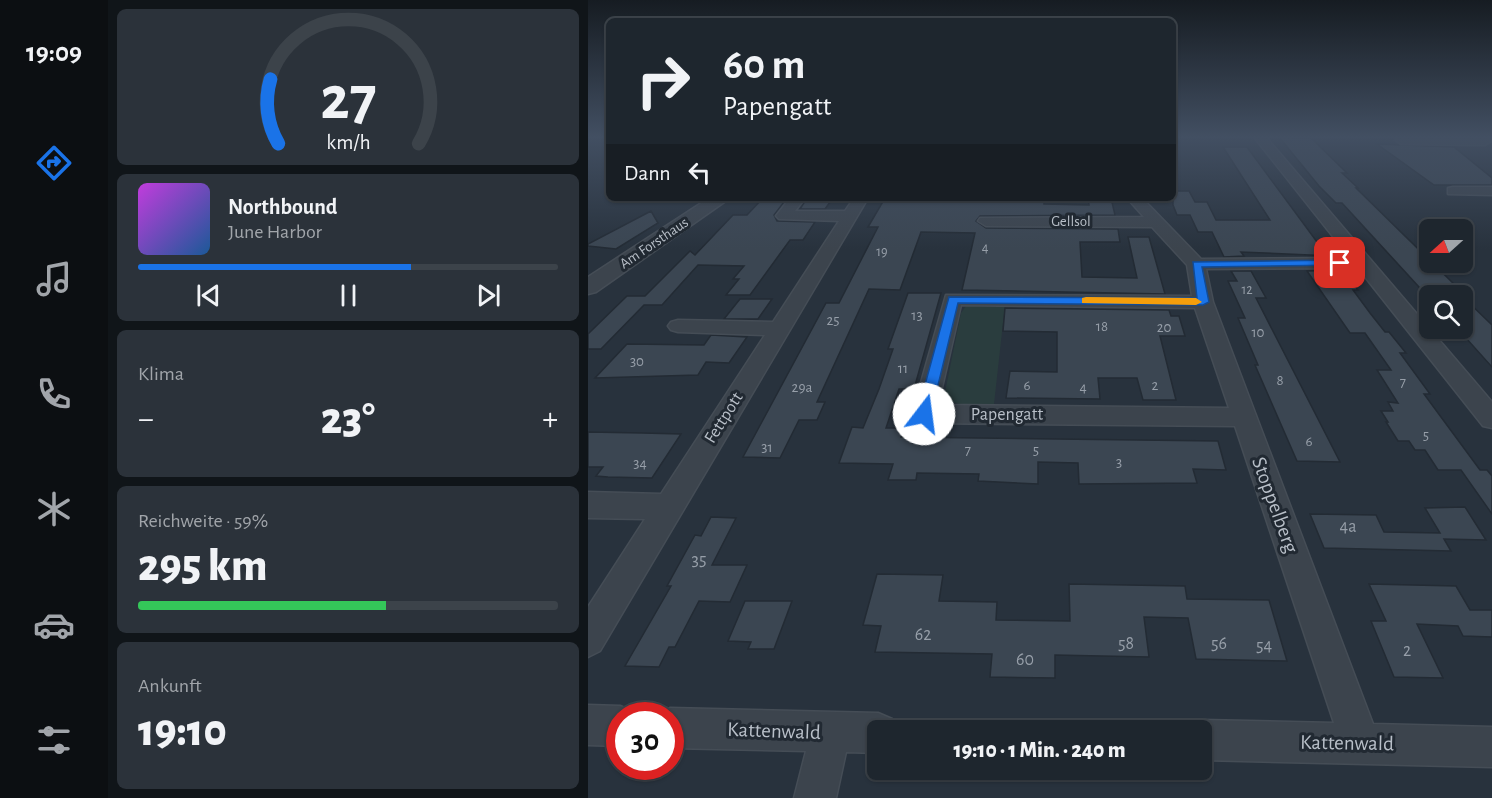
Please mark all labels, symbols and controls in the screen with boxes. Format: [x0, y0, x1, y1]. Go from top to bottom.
text: 19:09 [26, 39, 82, 66]
icon: right [624, 42, 702, 120]
text: 60 m [723, 44, 805, 86]
text: 27 [320, 68, 376, 130]
text: Papengatt [723, 93, 831, 120]
text: km/h [326, 132, 370, 153]
icon: directions [33, 142, 75, 184]
icon: left [683, 156, 716, 189]
text: Dann [624, 162, 671, 184]
text: Northbound [228, 196, 337, 218]
street label: Gellsol [1051, 214, 1091, 229]
street label: Am Forsthaus [617, 215, 691, 271]
north arrow [1419, 219, 1473, 273]
map controls [1419, 219, 1473, 339]
text: June Harbor [228, 222, 322, 242]
pin [1314, 237, 1365, 288]
house number: 4 [982, 241, 989, 255]
house number: 19 [876, 245, 888, 259]
icon: arrive [1323, 246, 1356, 279]
icon: music [33, 258, 75, 300]
icon: previous [192, 279, 225, 312]
icon: pause [332, 279, 365, 312]
icon: next [472, 279, 505, 312]
house number: 12 [1241, 283, 1253, 297]
button: search [1419, 285, 1473, 339]
house number: 13 [911, 308, 923, 323]
house number: 25 [826, 313, 840, 328]
house number: 18 [1096, 319, 1108, 334]
house number: 20 [1157, 320, 1171, 335]
house number: 10 [1251, 325, 1265, 340]
house number: 30 [630, 354, 644, 369]
house number: 11 [898, 361, 908, 376]
text: Klima [138, 364, 184, 384]
icon: phone [33, 373, 75, 415]
house number: 8 [1276, 373, 1284, 388]
house number: 7 [1400, 375, 1406, 390]
house number: 6 [1023, 378, 1031, 393]
house number: 2 [1152, 378, 1159, 393]
house number: 29a [792, 380, 812, 395]
house number: 4 [1079, 380, 1087, 395]
position arrow [892, 382, 956, 446]
street label: Fettpott [701, 389, 747, 447]
text: 23° [321, 397, 375, 442]
text: − [138, 403, 154, 436]
text: + [542, 403, 558, 436]
street label: Papengatt [971, 406, 1043, 424]
house number: 5 [1423, 428, 1429, 443]
house number: 6 [1305, 434, 1313, 449]
house number: 31 [761, 440, 773, 455]
house number: 7 [965, 443, 971, 458]
house number: 5 [1033, 443, 1039, 458]
street label: Stoppelberg [1248, 454, 1302, 556]
house number: 3 [1116, 455, 1122, 470]
house number: 34 [633, 456, 647, 471]
icon: climate [33, 488, 75, 530]
text: Reichweite · 59% [138, 511, 268, 531]
house number: 4a [1340, 518, 1356, 536]
text: 295 km [138, 544, 267, 589]
house number: 35 [692, 551, 706, 569]
icon: car [33, 604, 75, 646]
house number: 62 [915, 626, 931, 644]
house number: 58 [1118, 635, 1134, 653]
house number: 56 [1211, 635, 1227, 653]
house number: 54 [1256, 637, 1272, 655]
house number: 2 [1403, 642, 1411, 660]
house number: 60 [1016, 651, 1034, 669]
text: Ankunft [138, 676, 202, 696]
speed limit sign: 30 [606, 702, 684, 780]
text: 19:10 [138, 709, 227, 754]
icon: filters [33, 719, 75, 761]
street label: Kattenwald [727, 719, 821, 743]
street label: Kattenwald [1300, 732, 1394, 754]
text: 19:10 · 1 Min. · 240 m [953, 739, 1126, 761]

